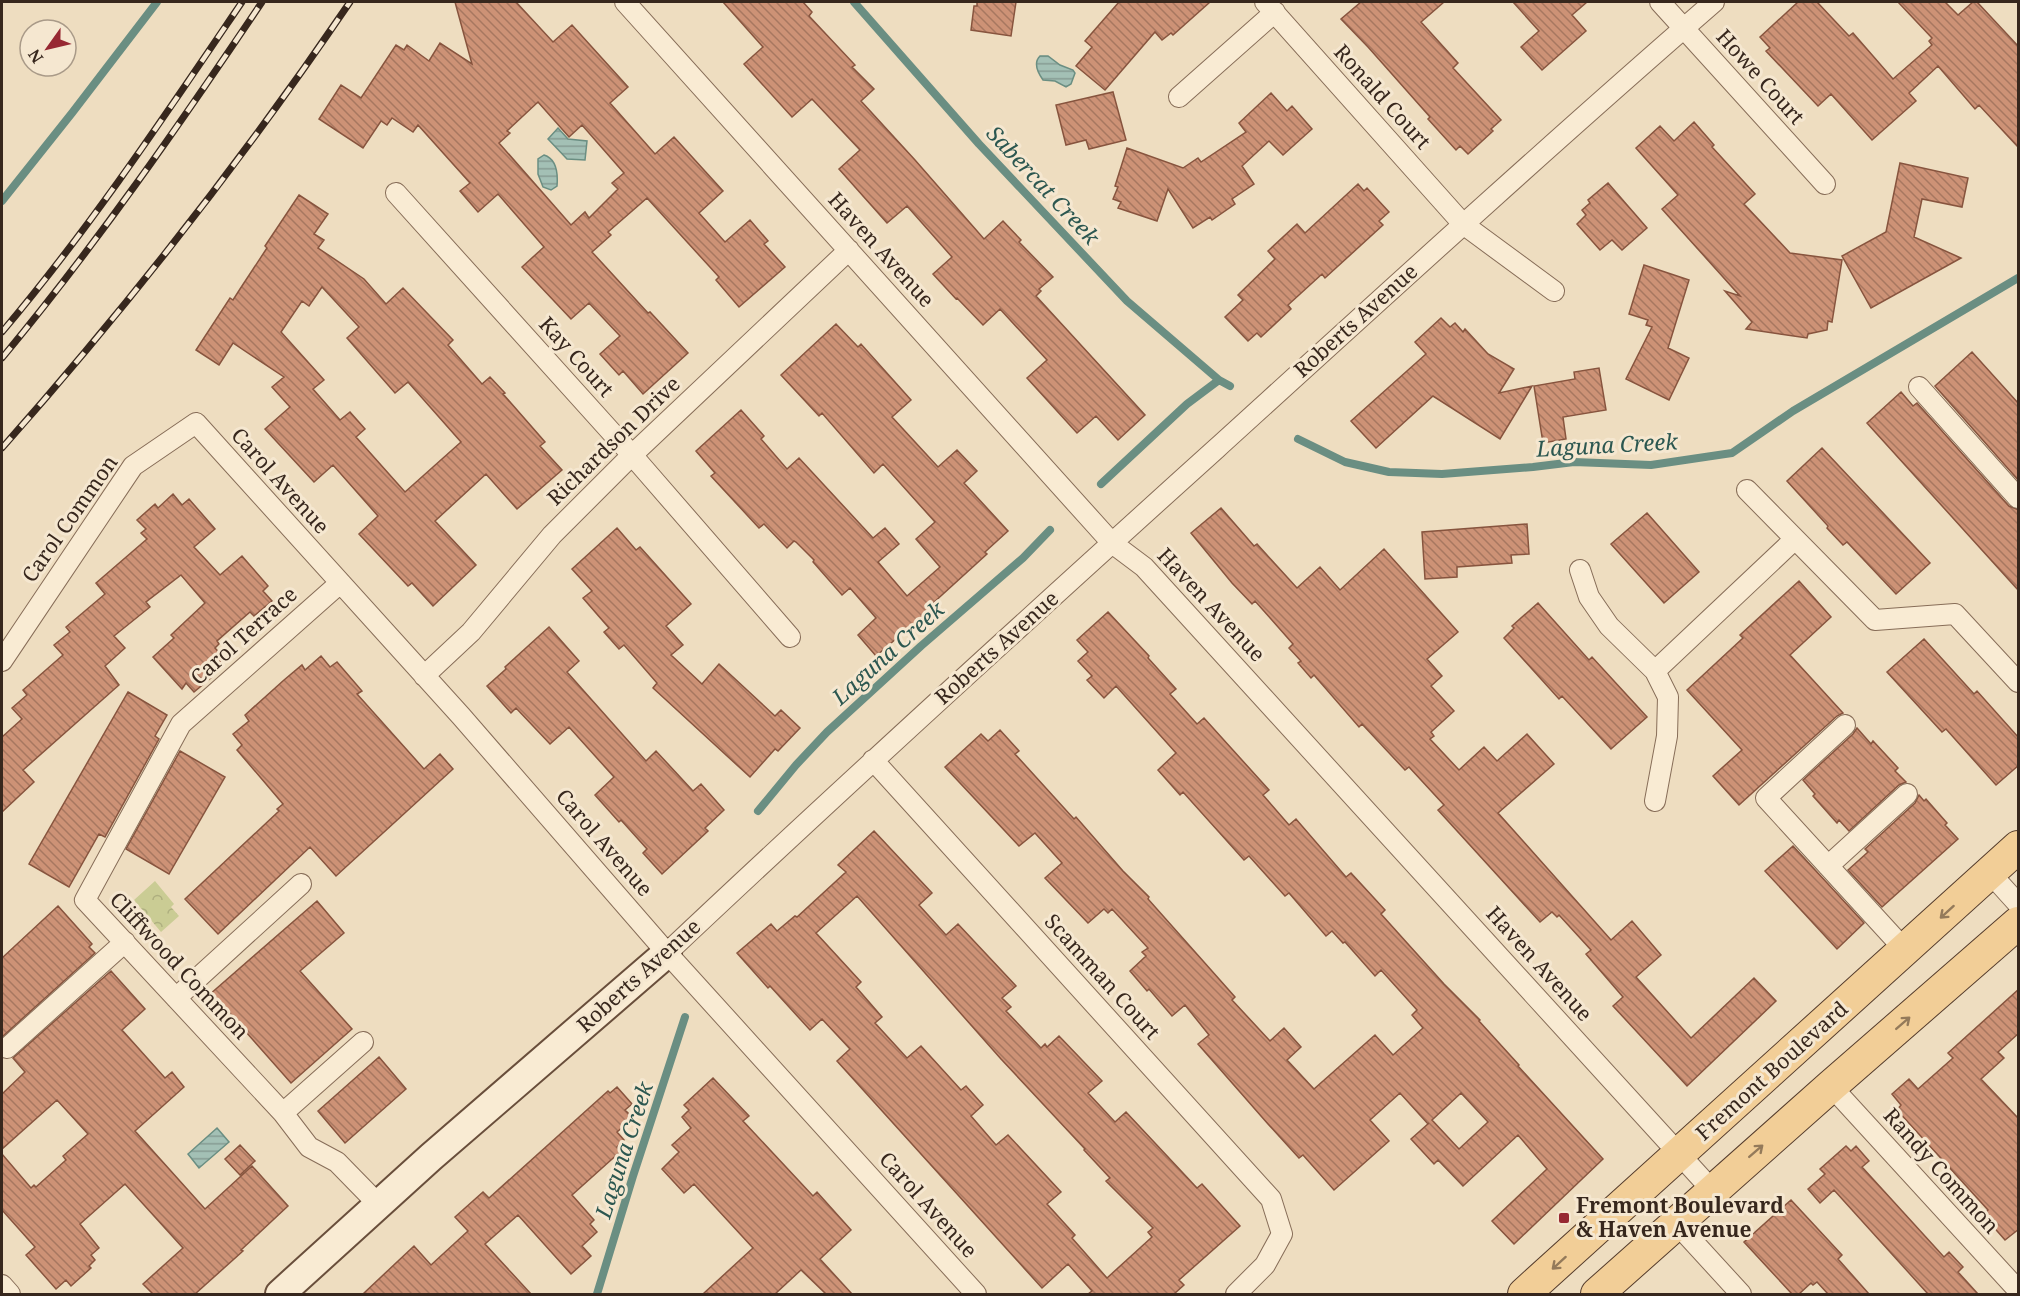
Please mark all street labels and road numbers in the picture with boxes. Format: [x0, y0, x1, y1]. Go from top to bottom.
street label: Howe Court [1710, 23, 1811, 130]
street label: Ronald Court [1328, 38, 1437, 155]
street label: Haven Avenue [823, 186, 941, 313]
street label: Roberts Avenue [1288, 257, 1423, 383]
street label: Kay Court [533, 310, 620, 403]
street label: Richardson Drive [541, 370, 686, 511]
street label: Carol Avenue [226, 421, 336, 539]
street label: Carol Common [15, 449, 123, 588]
street label: Haven Avenue [1152, 541, 1272, 667]
street label: Carol Terrace [184, 580, 303, 691]
street label: Roberts Avenue [929, 584, 1064, 710]
street label: Carol Avenue [550, 783, 659, 902]
street label: Cliffwood Common [104, 886, 255, 1045]
street label: Haven Avenue [1481, 900, 1599, 1027]
street label: Scamman Court [1039, 908, 1167, 1045]
street label: Roberts Avenue [571, 912, 706, 1038]
street label: Fremont Boulevard [1689, 994, 1853, 1146]
street label: Randy Common [1878, 1102, 2006, 1239]
street label: Carol Avenue [874, 1145, 984, 1263]

